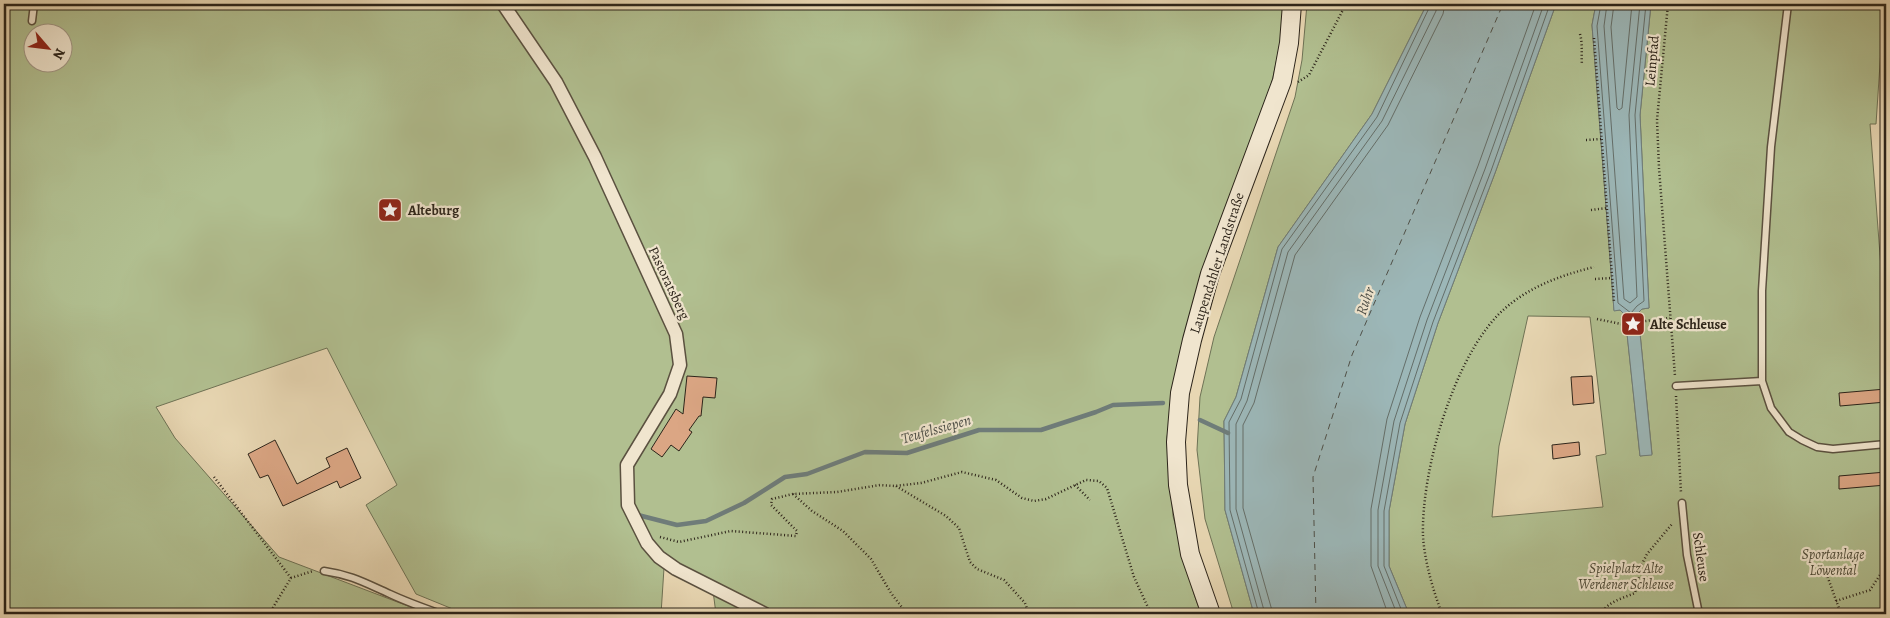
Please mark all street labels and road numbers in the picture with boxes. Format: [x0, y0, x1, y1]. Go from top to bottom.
street label: Leinpfad [1640, 34, 1664, 87]
street label: Laupendahler Landstraße [1185, 190, 1249, 336]
street label: Pastoratsberg [644, 243, 694, 323]
street label: Schleuse [1688, 531, 1714, 583]

